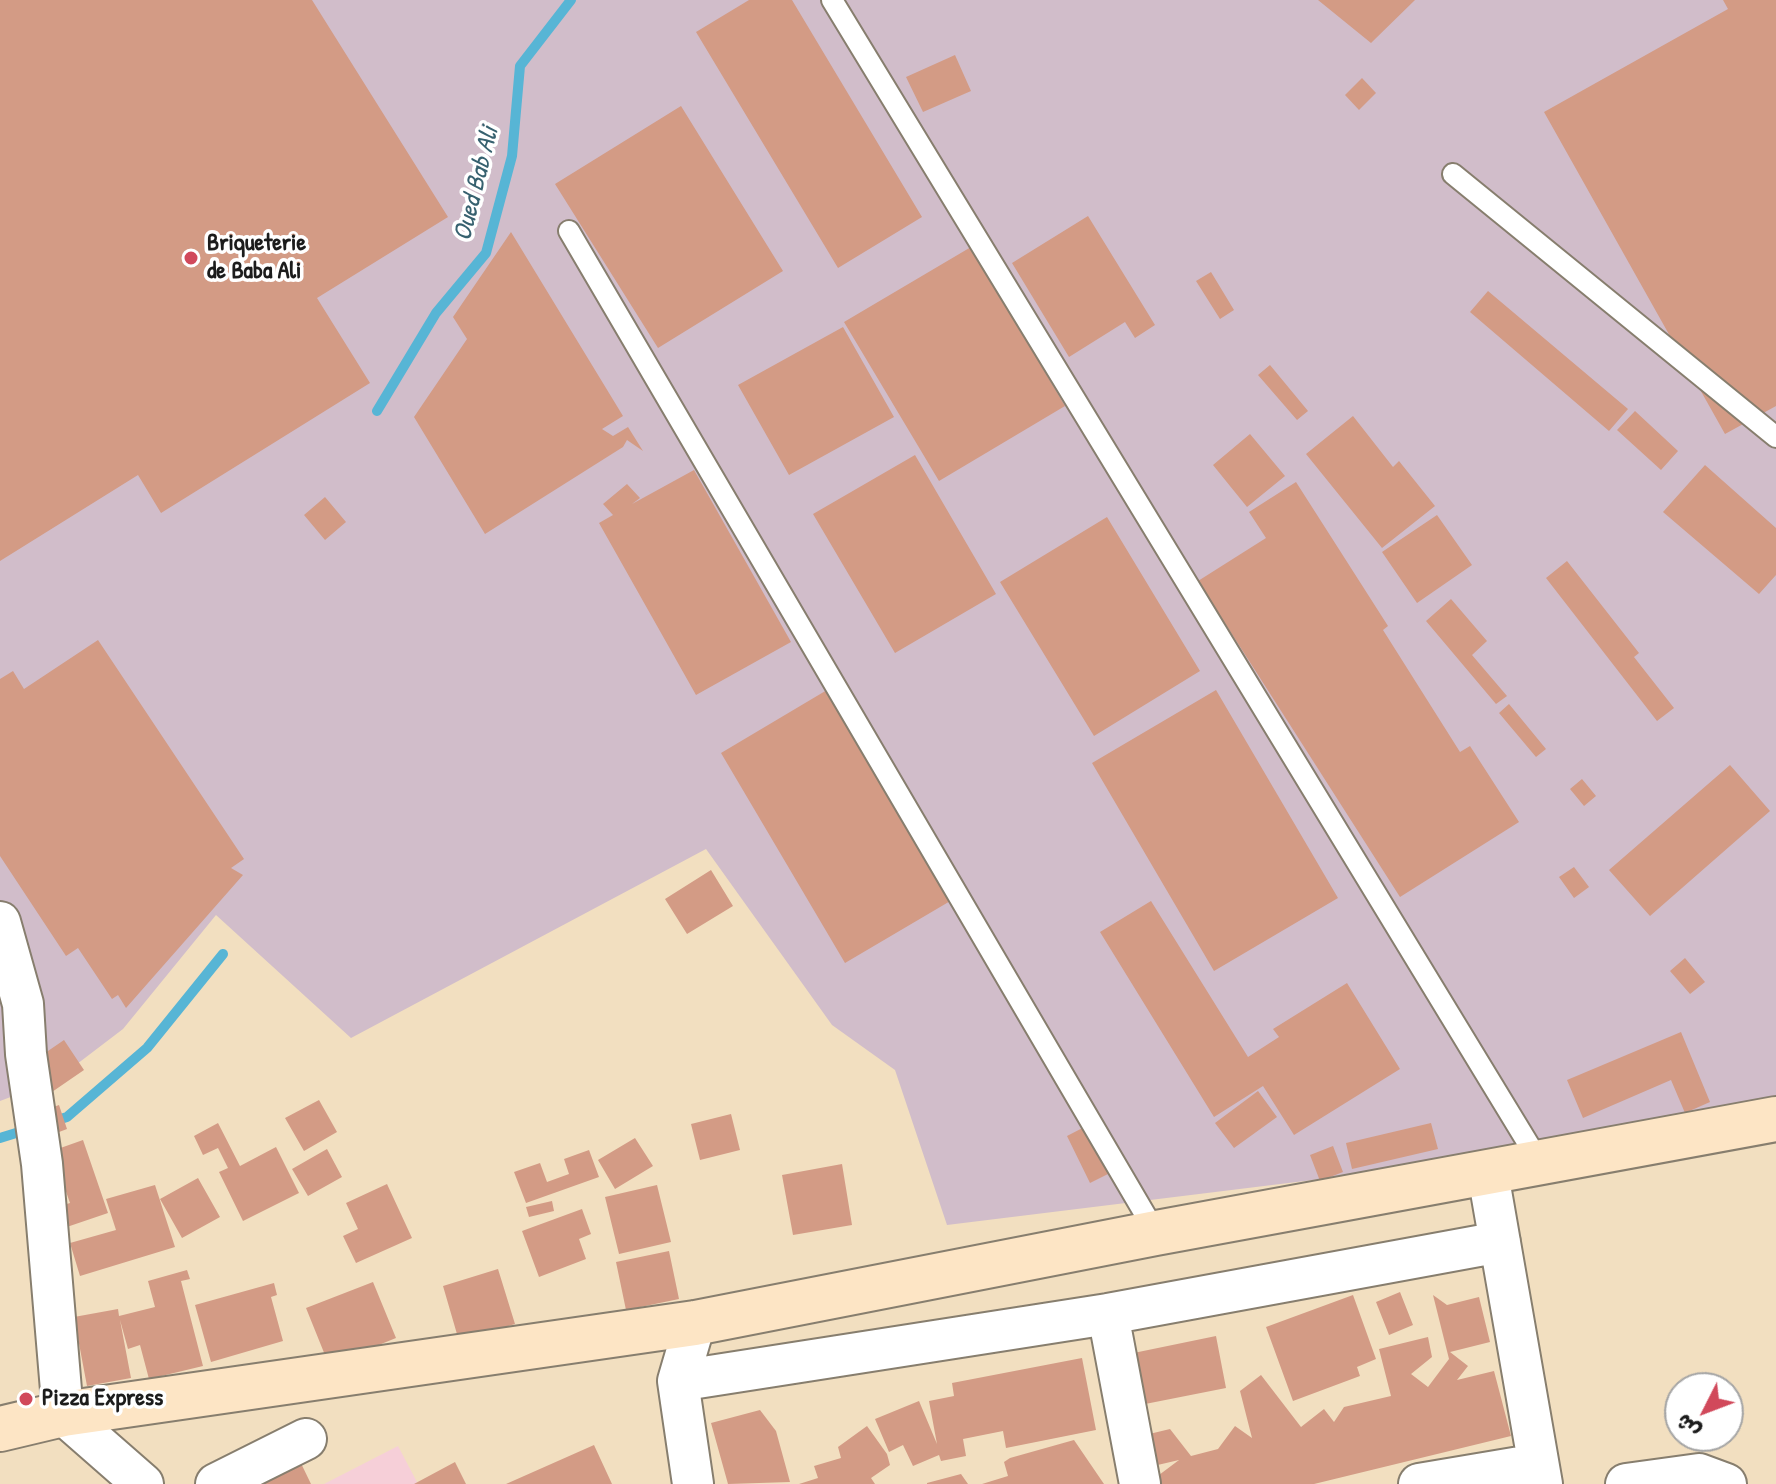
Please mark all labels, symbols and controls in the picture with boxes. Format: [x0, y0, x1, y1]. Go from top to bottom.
water label: Oued Bab Ali [448, 124, 506, 244]
place label: Briqueterie de Baba Ali [207, 230, 306, 286]
marker: Briqueterie de Baba Ali [182, 249, 200, 267]
north arrow [1664, 1372, 1744, 1452]
place label: Pizza Express [42, 1385, 163, 1413]
marker: Pizza Express [17, 1390, 35, 1408]
text: ش [1668, 1408, 1707, 1446]

